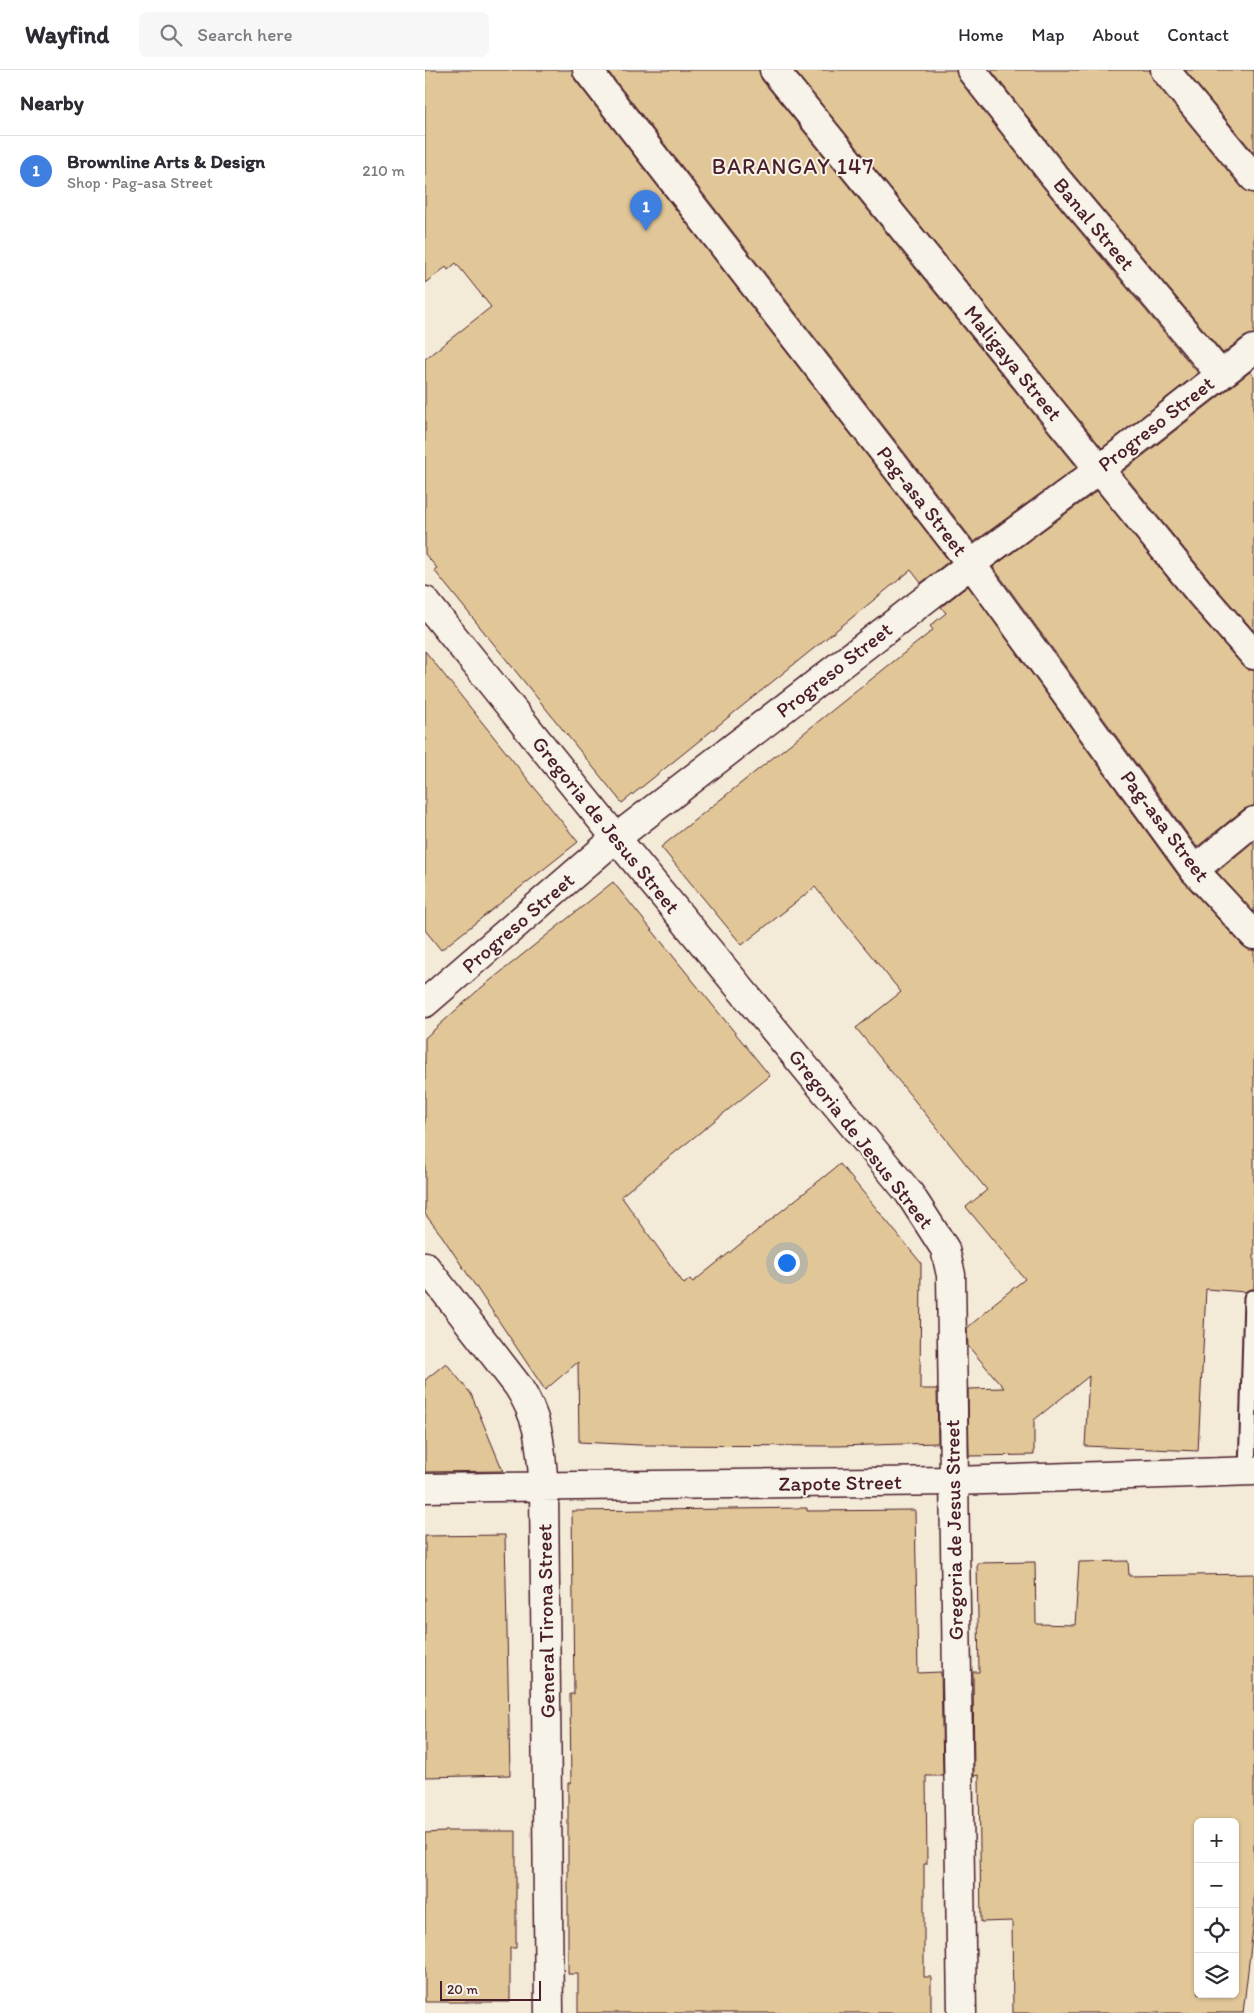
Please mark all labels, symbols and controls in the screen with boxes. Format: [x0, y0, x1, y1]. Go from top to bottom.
search box [139, 12, 489, 57]
text: Wayfind [25, 20, 109, 49]
icon: search [157, 21, 185, 49]
text: Search here [197, 23, 293, 46]
text: Home [958, 24, 1004, 46]
text: Map [1032, 24, 1065, 46]
text: About [1093, 24, 1139, 46]
text: Contact [1167, 24, 1229, 46]
text: Nearby [20, 90, 84, 115]
text: Brownline Arts & Design [67, 150, 265, 173]
district label: BARANGAY 147 [712, 153, 874, 180]
text: 1 [32, 161, 40, 180]
text: 210 m [362, 161, 405, 180]
street label: Banal Street [1048, 172, 1140, 275]
text: Shop · Pag-asa Street [67, 173, 213, 192]
pin: 1 [630, 190, 662, 231]
street label: Maligaya Street [959, 300, 1068, 426]
street label: Progreso Street [1093, 370, 1219, 477]
street label: Pag-asa Street [872, 441, 973, 561]
street label: Progreso Street [771, 616, 897, 723]
street label: Gregoria de Jesus Street [527, 731, 686, 918]
street label: Pag-asa Street [1116, 765, 1215, 886]
street label: Progreso Street [456, 867, 579, 978]
street label: Gregoria de Jesus Street [784, 1044, 939, 1234]
your location [774, 1250, 800, 1276]
street label: Gregoria de Jesus Street [939, 1419, 968, 1641]
street label: Zapote Street [778, 1469, 902, 1496]
street label: General Tirona Street [531, 1523, 560, 1719]
map controls [1194, 1818, 1239, 1998]
button: + [1194, 1818, 1239, 1863]
button: − [1194, 1863, 1239, 1908]
button: locate [1194, 1908, 1239, 1953]
button: layers [1194, 1953, 1239, 1998]
scale bar [440, 1978, 541, 2001]
text: 20 m [447, 1981, 478, 1998]

